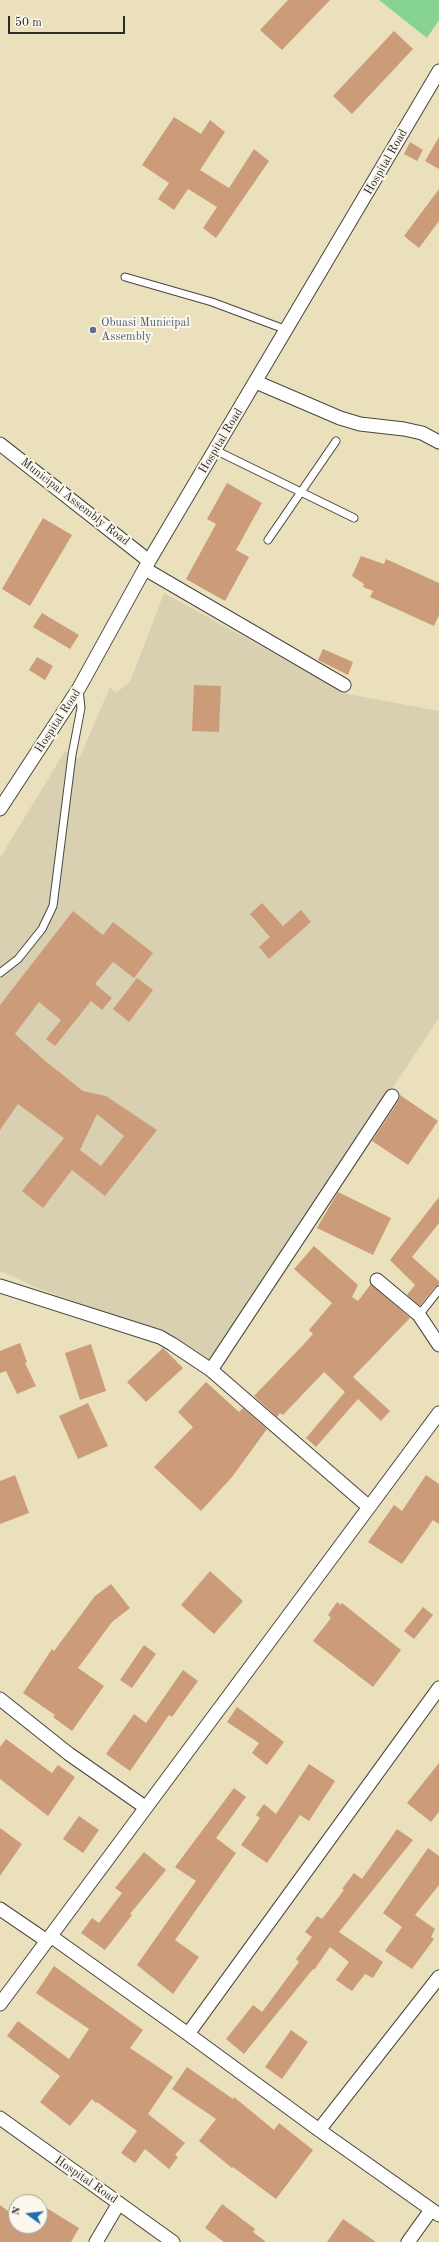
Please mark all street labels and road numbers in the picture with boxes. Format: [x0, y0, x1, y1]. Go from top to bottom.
street label: Hospital Road [361, 127, 411, 197]
street label: Hospital Road [196, 406, 246, 476]
street label: Municipal Assembly Road [18, 455, 132, 549]
street label: Hospital Road [32, 686, 84, 756]
street label: Hospital Road [52, 2153, 120, 2207]

